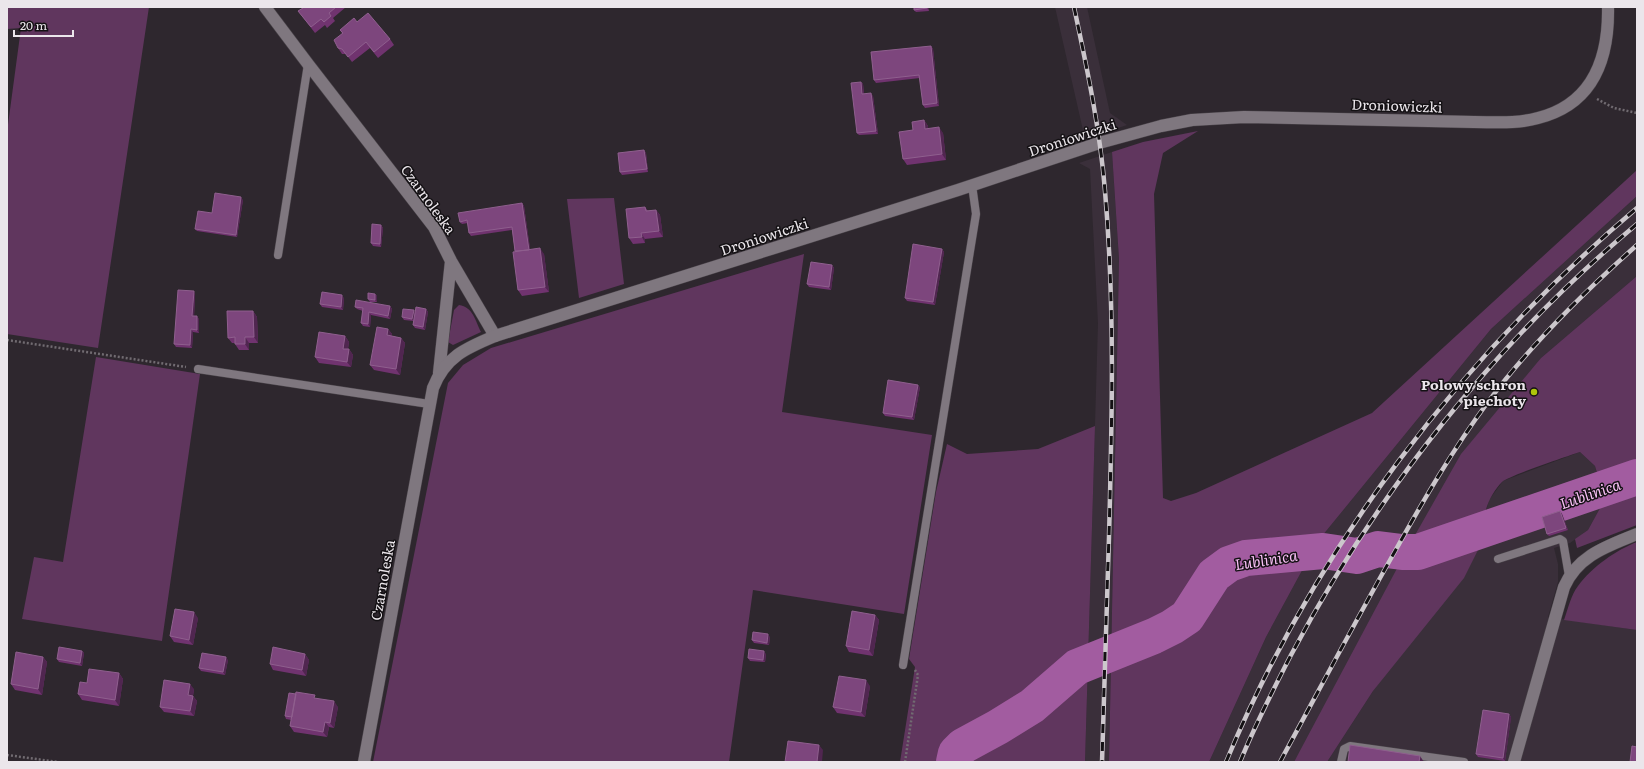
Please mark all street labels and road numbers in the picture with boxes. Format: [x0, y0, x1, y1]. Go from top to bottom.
street label: Droniowiczki [1351, 93, 1443, 117]
street label: Droniowiczki [1026, 113, 1119, 161]
street label: Czarnoleska [397, 160, 461, 238]
street label: Droniowiczki [718, 212, 811, 260]
street label: Czarnoleska [365, 538, 399, 622]

